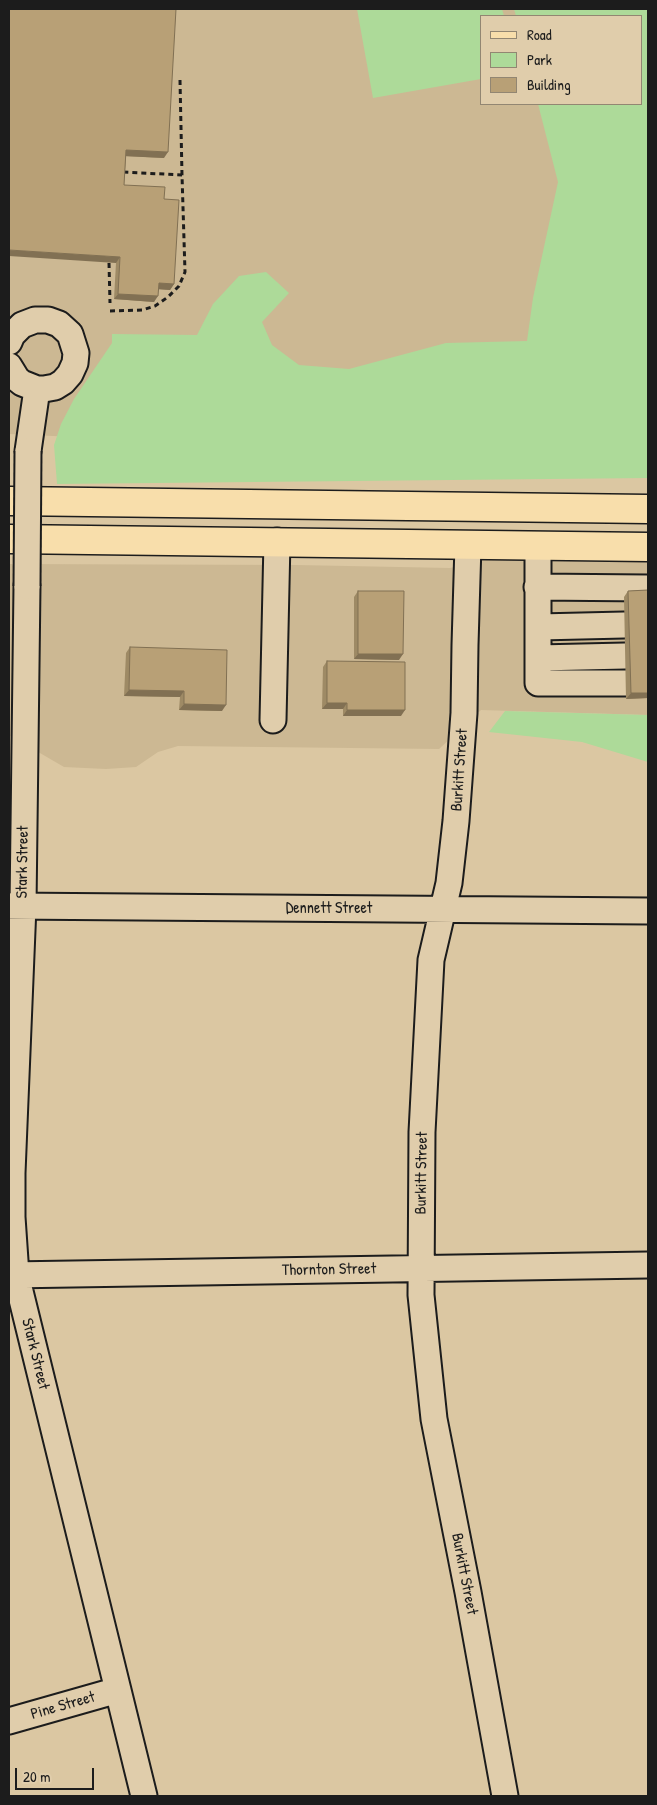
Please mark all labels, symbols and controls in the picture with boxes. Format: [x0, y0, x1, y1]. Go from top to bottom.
legend [480, 15, 642, 105]
text: Road [527, 24, 552, 45]
text: Park [527, 49, 552, 70]
text: Building [527, 74, 571, 95]
street label: Burkitt Street [448, 728, 472, 812]
street label: Stark Street [13, 825, 33, 899]
street label: Dennett Street [286, 899, 372, 919]
street label: Burkitt Street [412, 1131, 432, 1215]
street label: Thornton Street [282, 1260, 376, 1280]
street label: Stark Street [17, 1316, 53, 1392]
street label: Burkitt Street [447, 1532, 481, 1616]
street label: Pine Street [29, 1688, 97, 1724]
scale bar [18, 1758, 96, 1790]
text: 20 m [23, 1766, 50, 1787]

